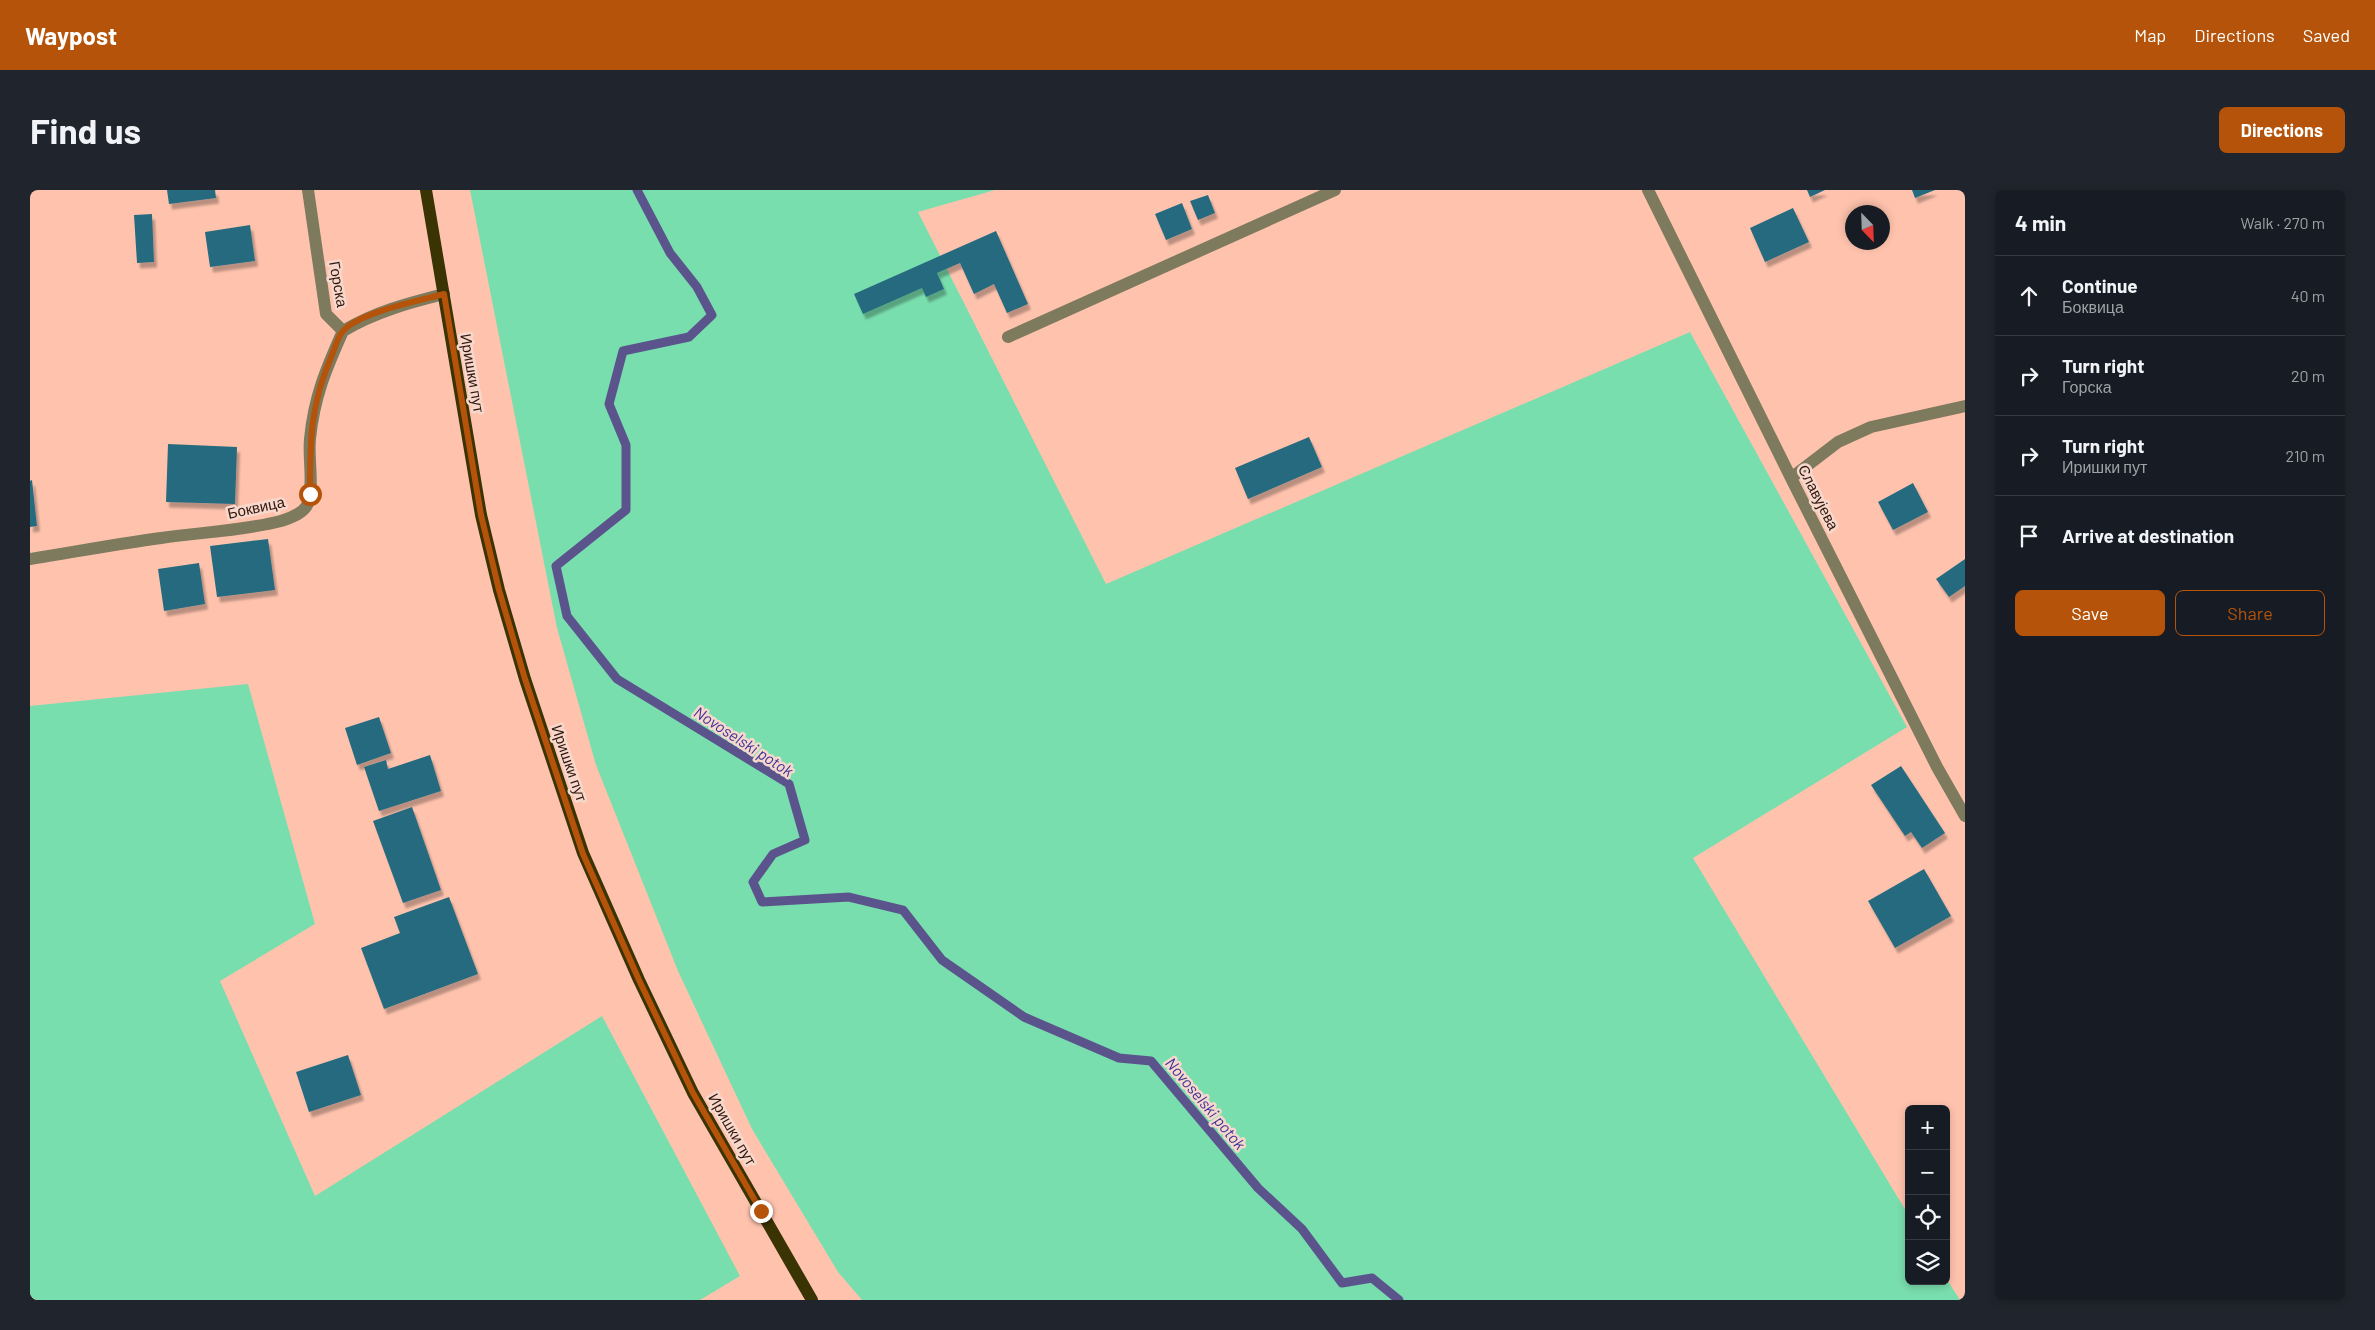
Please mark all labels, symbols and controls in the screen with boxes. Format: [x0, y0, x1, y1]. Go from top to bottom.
text: Waypost [25, 21, 117, 50]
text: Map [2134, 24, 2166, 46]
text: Directions [2194, 24, 2275, 46]
text: Saved [2303, 24, 2350, 46]
button: Directions [2219, 107, 2345, 153]
text: Find us [30, 109, 141, 151]
north arrow [1845, 205, 1890, 250]
text: 4 min [2015, 210, 2066, 235]
text: Walk · 270 m [2240, 213, 2325, 232]
street label: Горска [326, 260, 352, 309]
text: Continue [2062, 274, 2138, 297]
icon: ahead [2015, 282, 2043, 310]
text: 40 m [2291, 286, 2325, 305]
text: Боквица [2062, 297, 2124, 316]
street label: Иришки пут [457, 332, 489, 414]
text: Turn right [2062, 354, 2144, 377]
icon: right [2015, 362, 2043, 390]
text: 20 m [2291, 366, 2325, 385]
text: Горска [2062, 377, 2112, 396]
text: Turn right [2062, 434, 2144, 457]
icon: right [2015, 442, 2043, 470]
text: 210 m [2286, 446, 2325, 465]
text: Иришки пут [2062, 457, 2147, 476]
street label: Славујева [1795, 461, 1843, 533]
route start [299, 483, 322, 506]
street label: Боквица [226, 492, 287, 522]
icon: arrive [2015, 522, 2043, 550]
text: Arrive at destination [2062, 524, 2234, 547]
button: Save [2015, 590, 2165, 636]
button: Share [2175, 590, 2325, 636]
water label: Novoselski potok [691, 702, 797, 780]
street label: Иришки пут [548, 722, 592, 804]
water label: Novoselski potok [1162, 1053, 1250, 1153]
street label: Иришки пут [705, 1090, 761, 1168]
map controls [1905, 1105, 1950, 1285]
button: + [1905, 1105, 1950, 1150]
button: − [1905, 1150, 1950, 1195]
button: locate [1905, 1195, 1950, 1240]
route end [750, 1200, 773, 1223]
button: layers [1905, 1240, 1950, 1285]

